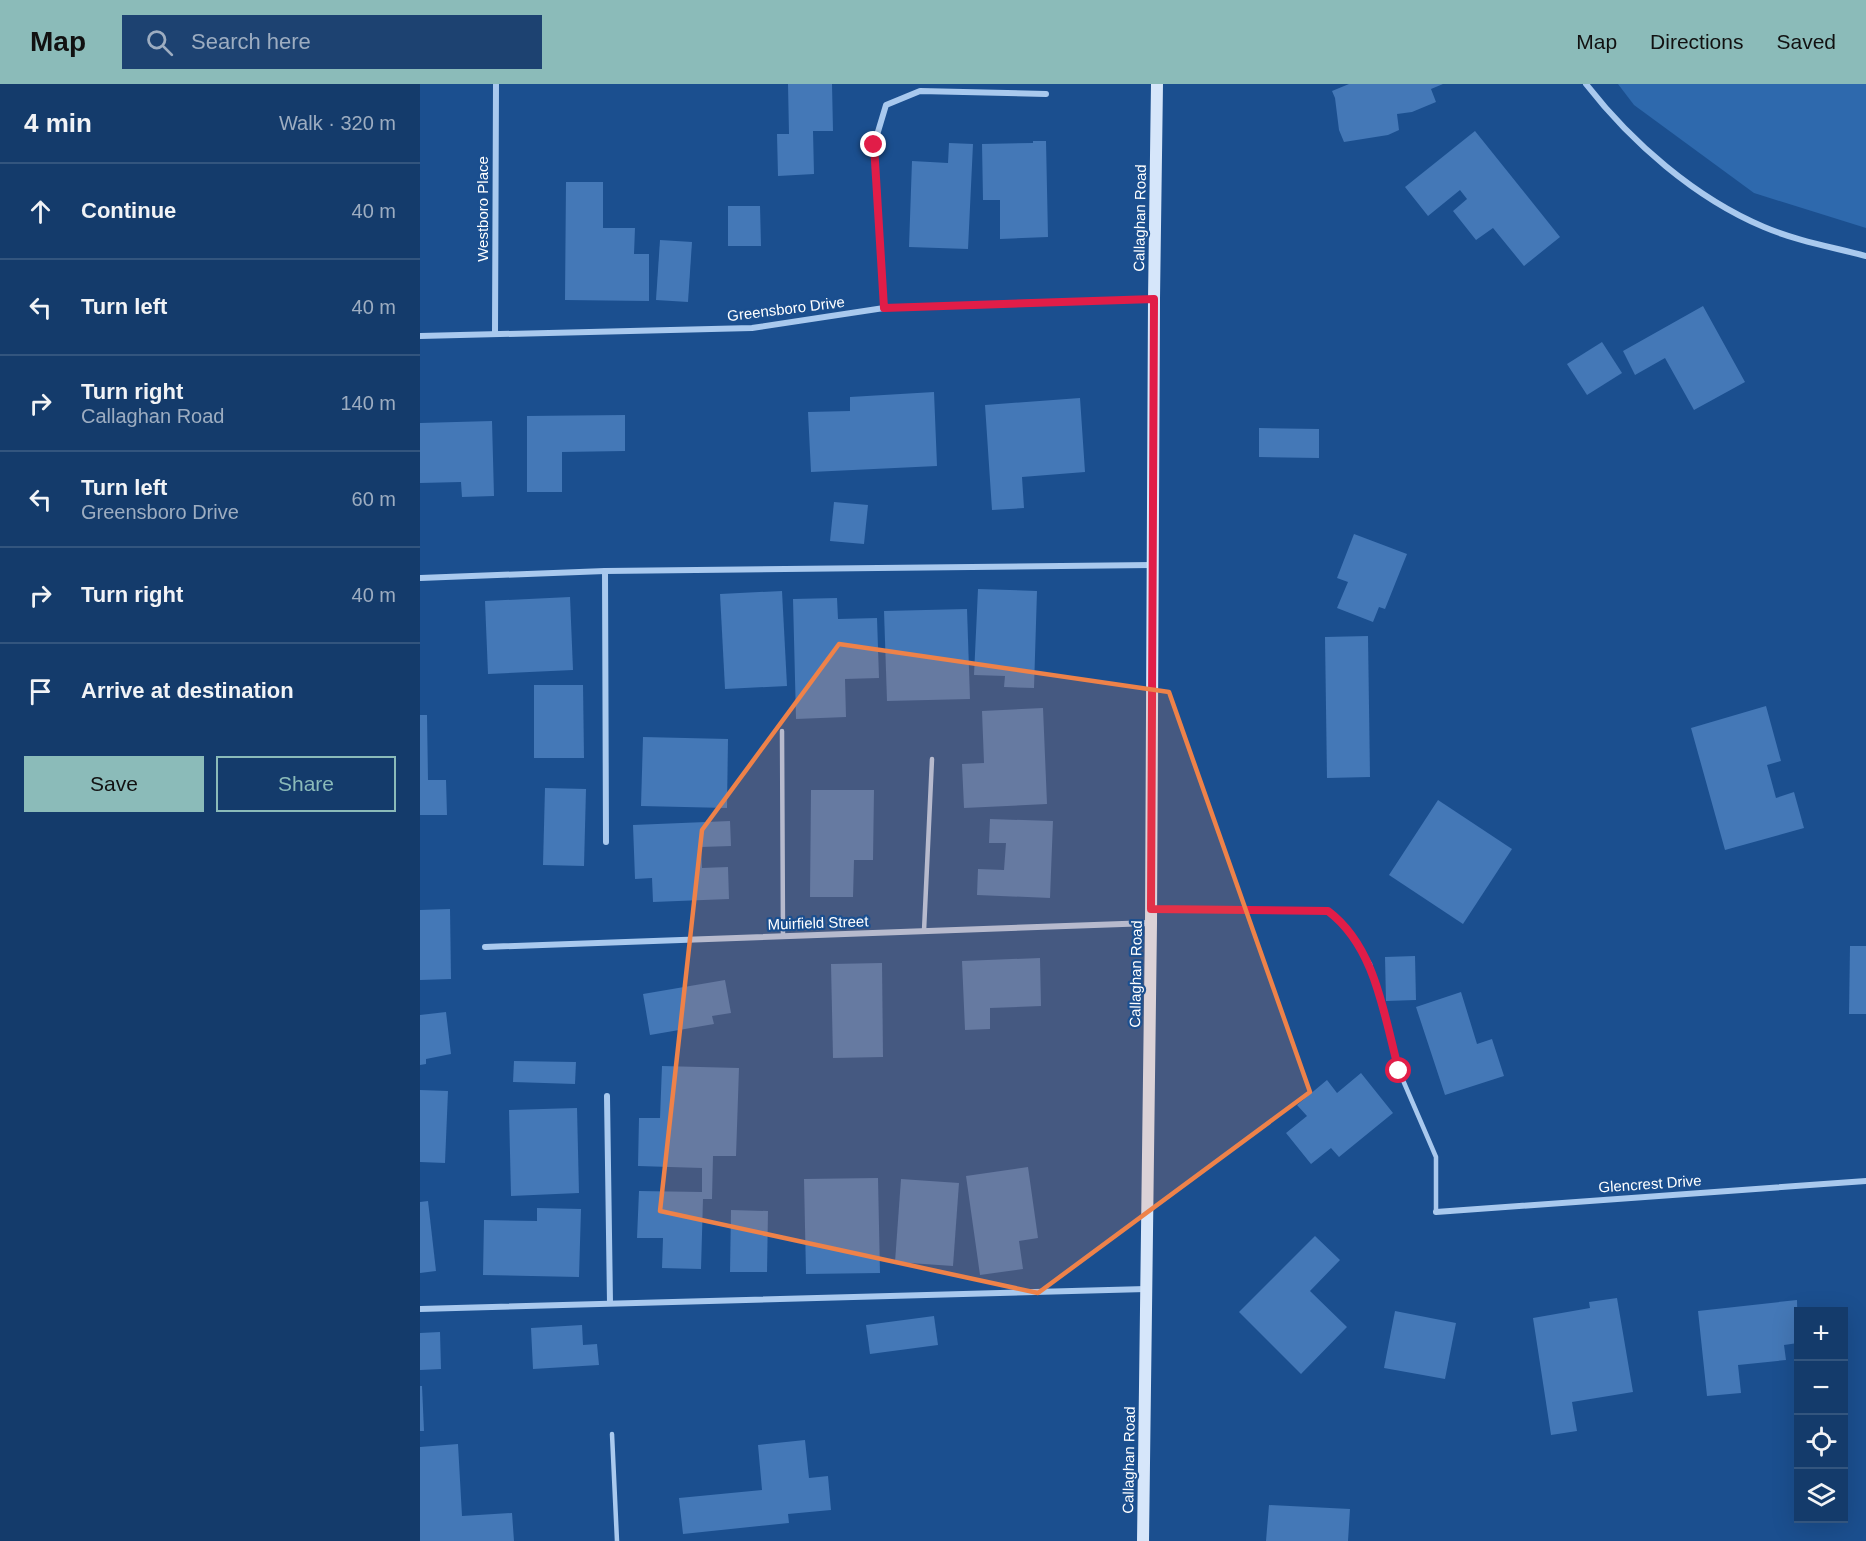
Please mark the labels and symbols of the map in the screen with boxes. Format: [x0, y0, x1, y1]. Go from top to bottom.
route end [860, 131, 886, 157]
street label: Westboro Place [474, 156, 491, 262]
street label: Callaghan Road [1130, 164, 1149, 272]
street label: Greensboro Drive [726, 293, 846, 324]
street label: Muirfield Street [767, 912, 870, 933]
street label: Callaghan Road [1126, 920, 1145, 1028]
route start [1385, 1057, 1411, 1083]
street label: Glencrest Drive [1598, 1171, 1702, 1196]
street label: Callaghan Road [1119, 1406, 1138, 1514]

